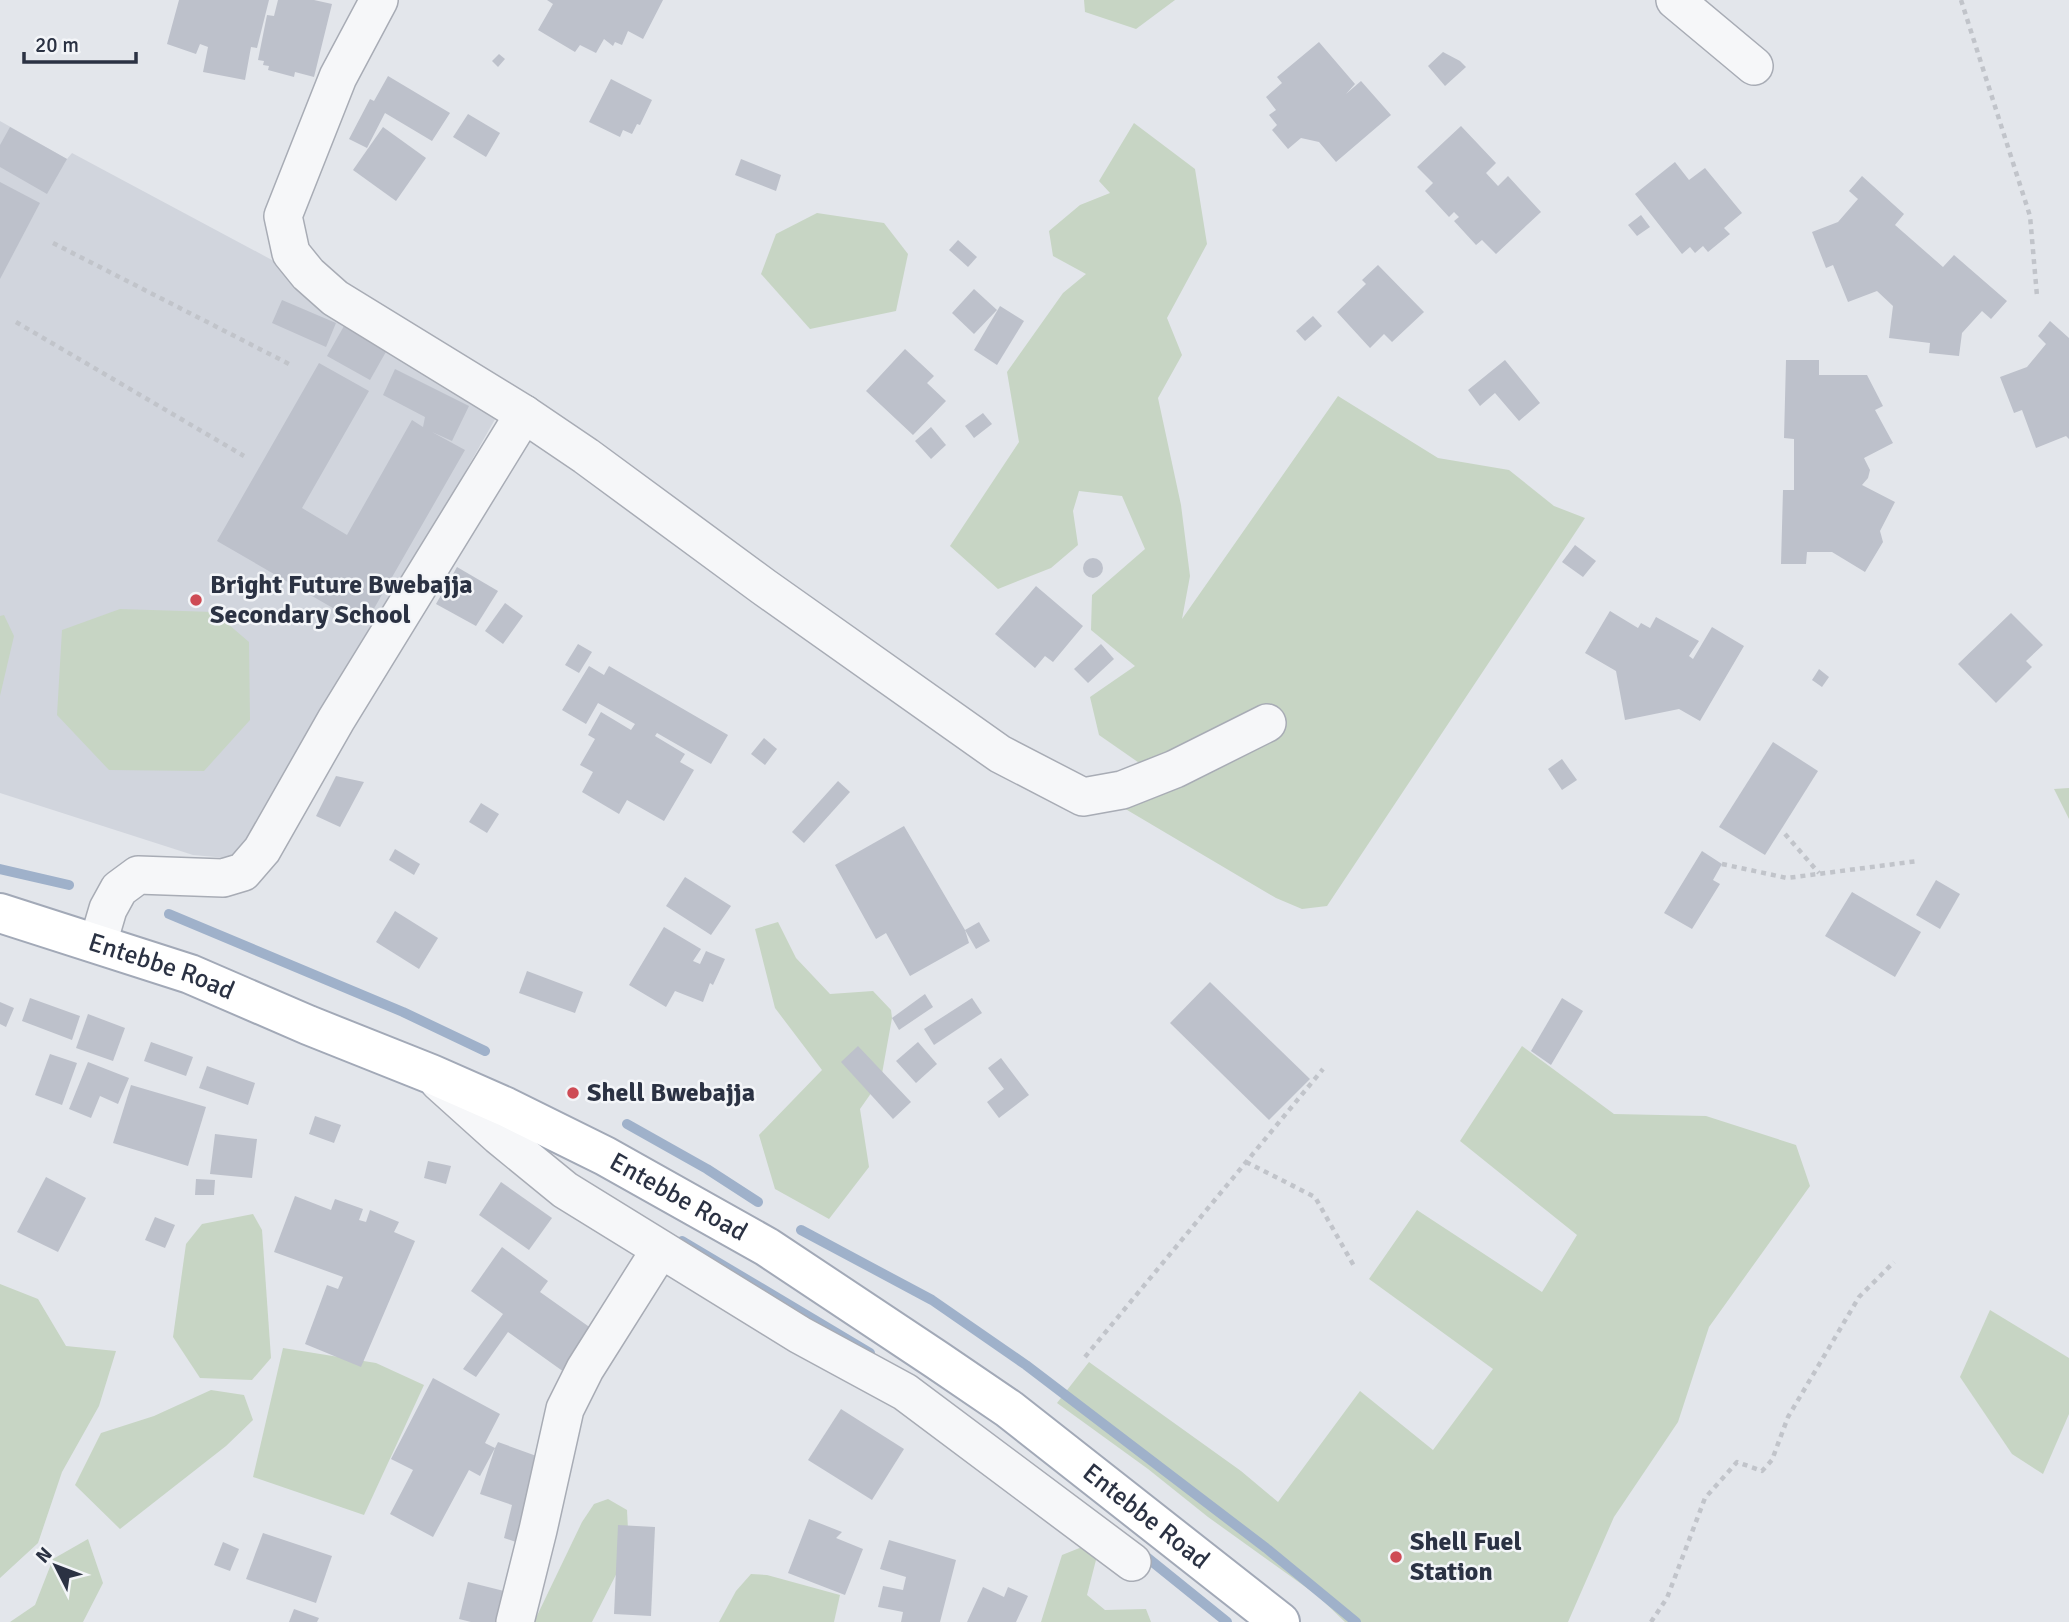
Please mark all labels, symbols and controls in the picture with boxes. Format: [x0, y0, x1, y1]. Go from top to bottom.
scale bar [24, 21, 136, 65]
text: 20 m [35, 32, 79, 58]
place label: Bright Future Bwebajja Secondary School [210, 569, 473, 631]
marker: Bright Future Bwebajja Secondary School [188, 592, 204, 608]
street label: Entebbe Road [84, 926, 239, 1007]
place label: Shell Bwebajja [587, 1077, 755, 1109]
marker: Shell Bwebajja [565, 1085, 581, 1101]
street label: Entebbe Road [604, 1146, 753, 1249]
street label: Entebbe Road [1076, 1457, 1216, 1576]
place label: Shell Fuel Station [1410, 1526, 1522, 1588]
north arrow [21, 1531, 91, 1601]
text: N [31, 1542, 57, 1568]
marker: Shell Fuel Station [1388, 1549, 1404, 1565]

